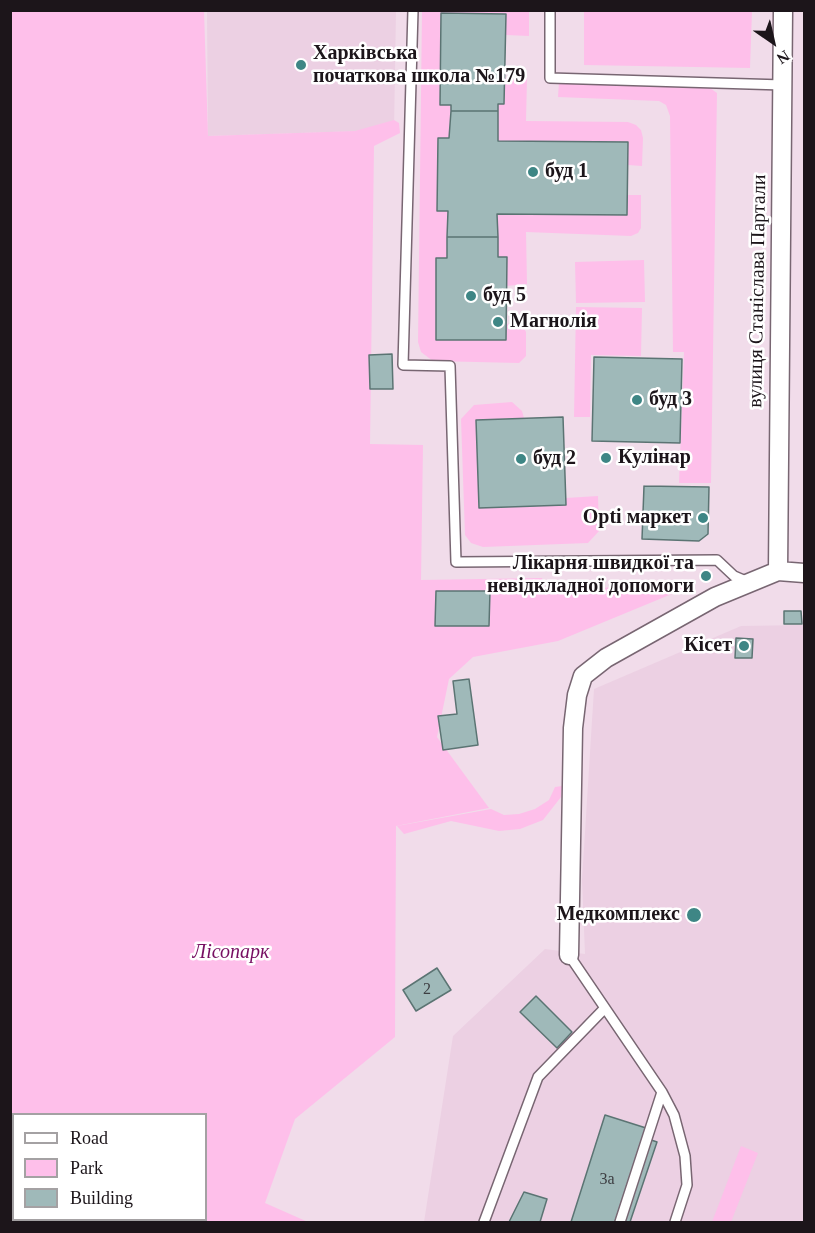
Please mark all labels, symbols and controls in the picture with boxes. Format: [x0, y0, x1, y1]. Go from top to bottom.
north arrow [743, 12, 803, 72]
place label: Харківська початкова школа №179 [313, 42, 525, 89]
text: N [774, 47, 793, 68]
marker: Харківська початкова школа №179 [294, 58, 308, 72]
place label: буд 1 [545, 160, 588, 184]
marker: буд 1 [526, 165, 540, 179]
street label: вулиця Станіслава Партали [744, 174, 772, 408]
place label: буд 5 [483, 284, 526, 308]
marker: буд 5 [464, 289, 478, 303]
place label: Магнолія [510, 310, 597, 334]
marker: Магнолія [491, 315, 505, 329]
place label: буд 3 [649, 388, 692, 412]
marker: буд 3 [630, 393, 644, 407]
place label: Кулінар [618, 446, 691, 470]
place label: буд 2 [533, 447, 576, 471]
marker: Кулінар [599, 451, 613, 465]
marker: буд 2 [514, 452, 528, 466]
place label: Opti маркет [583, 506, 691, 530]
marker: Opti маркет [696, 511, 710, 525]
place label: Лікарня швидкої та невідкладної допомоги [487, 552, 694, 599]
marker: Лікарня швидкої та невідкладної допомоги [699, 569, 713, 583]
place label: Кісет [684, 634, 732, 658]
marker: Кісет [737, 639, 751, 653]
place label: Медкомплекс [557, 903, 680, 927]
marker: Медкомплекс [685, 906, 703, 924]
park label: Лісопарк [193, 941, 269, 965]
house number: 2 [423, 980, 431, 1000]
legend [12, 1113, 207, 1221]
text: Road [70, 1128, 108, 1148]
text: Park [70, 1158, 103, 1178]
house number: 3а [599, 1170, 615, 1190]
text: Building [70, 1188, 133, 1208]

